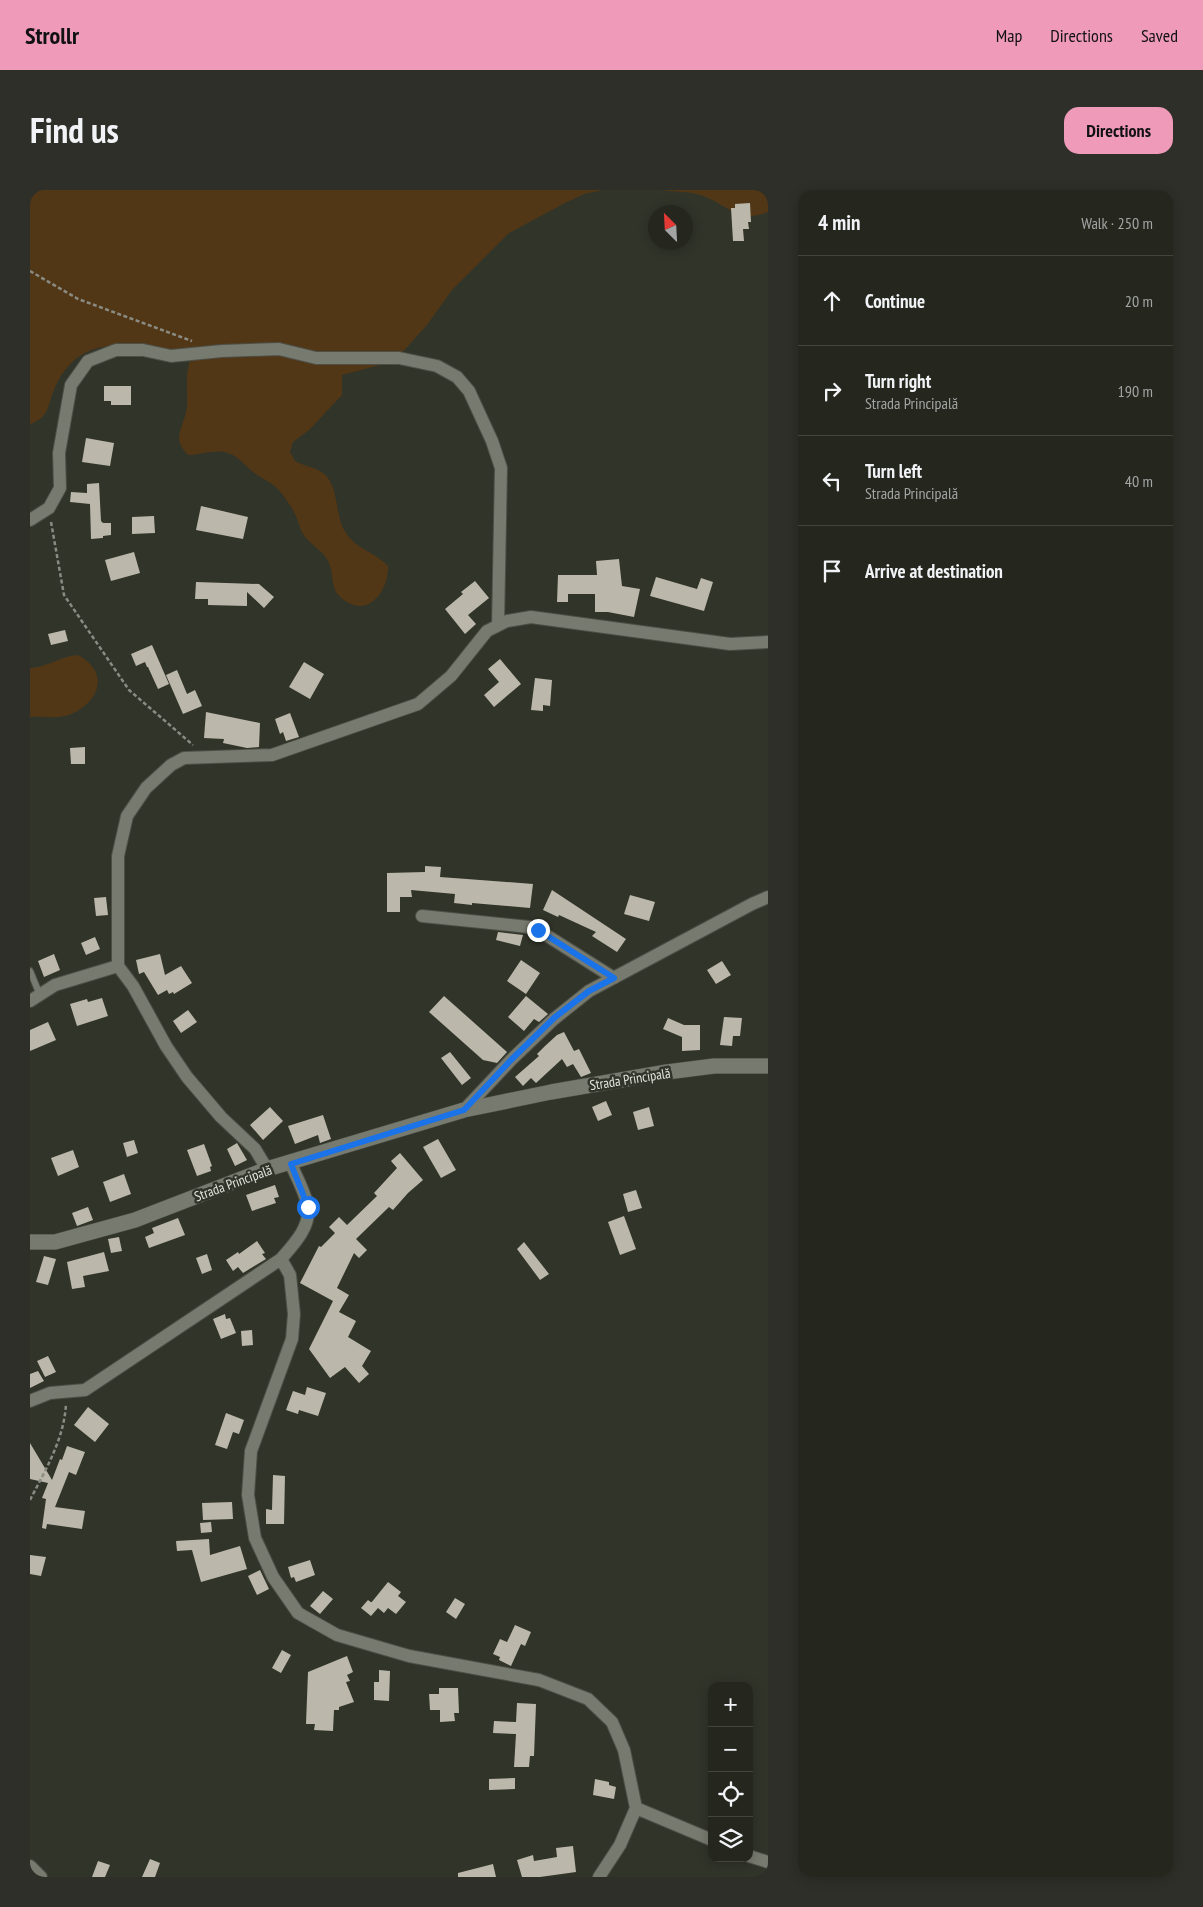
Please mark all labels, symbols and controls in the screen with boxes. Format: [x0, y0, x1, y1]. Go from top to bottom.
text: Strollr [25, 20, 79, 51]
text: Map [996, 24, 1022, 47]
text: Directions [1050, 24, 1113, 47]
text: Saved [1141, 24, 1178, 47]
text: Find us [30, 107, 119, 153]
button: Directions [1064, 107, 1173, 154]
north arrow [648, 205, 693, 250]
text: 4 min [818, 209, 860, 236]
text: Walk · 250 m [1081, 213, 1153, 233]
icon: ahead [818, 287, 846, 315]
text: Continue [865, 289, 925, 313]
text: 20 m [1125, 291, 1153, 311]
text: Turn right [865, 369, 931, 393]
icon: right [818, 377, 846, 405]
text: 190 m [1118, 381, 1153, 401]
text: Strada Principală [865, 393, 958, 413]
text: Turn left [865, 459, 922, 483]
icon: left [818, 467, 846, 495]
text: 40 m [1125, 471, 1153, 491]
text: Strada Principală [865, 483, 958, 503]
icon: arrive [818, 557, 846, 585]
text: Arrive at destination [865, 559, 1003, 583]
route end [527, 919, 550, 942]
street label: Strada Principală [588, 1064, 672, 1094]
street label: Strada Principală [192, 1161, 274, 1205]
route start [297, 1196, 320, 1219]
map controls [708, 1682, 753, 1862]
button: + [708, 1682, 753, 1727]
button: − [708, 1727, 753, 1772]
button: locate [708, 1772, 753, 1817]
button: layers [708, 1817, 753, 1862]

